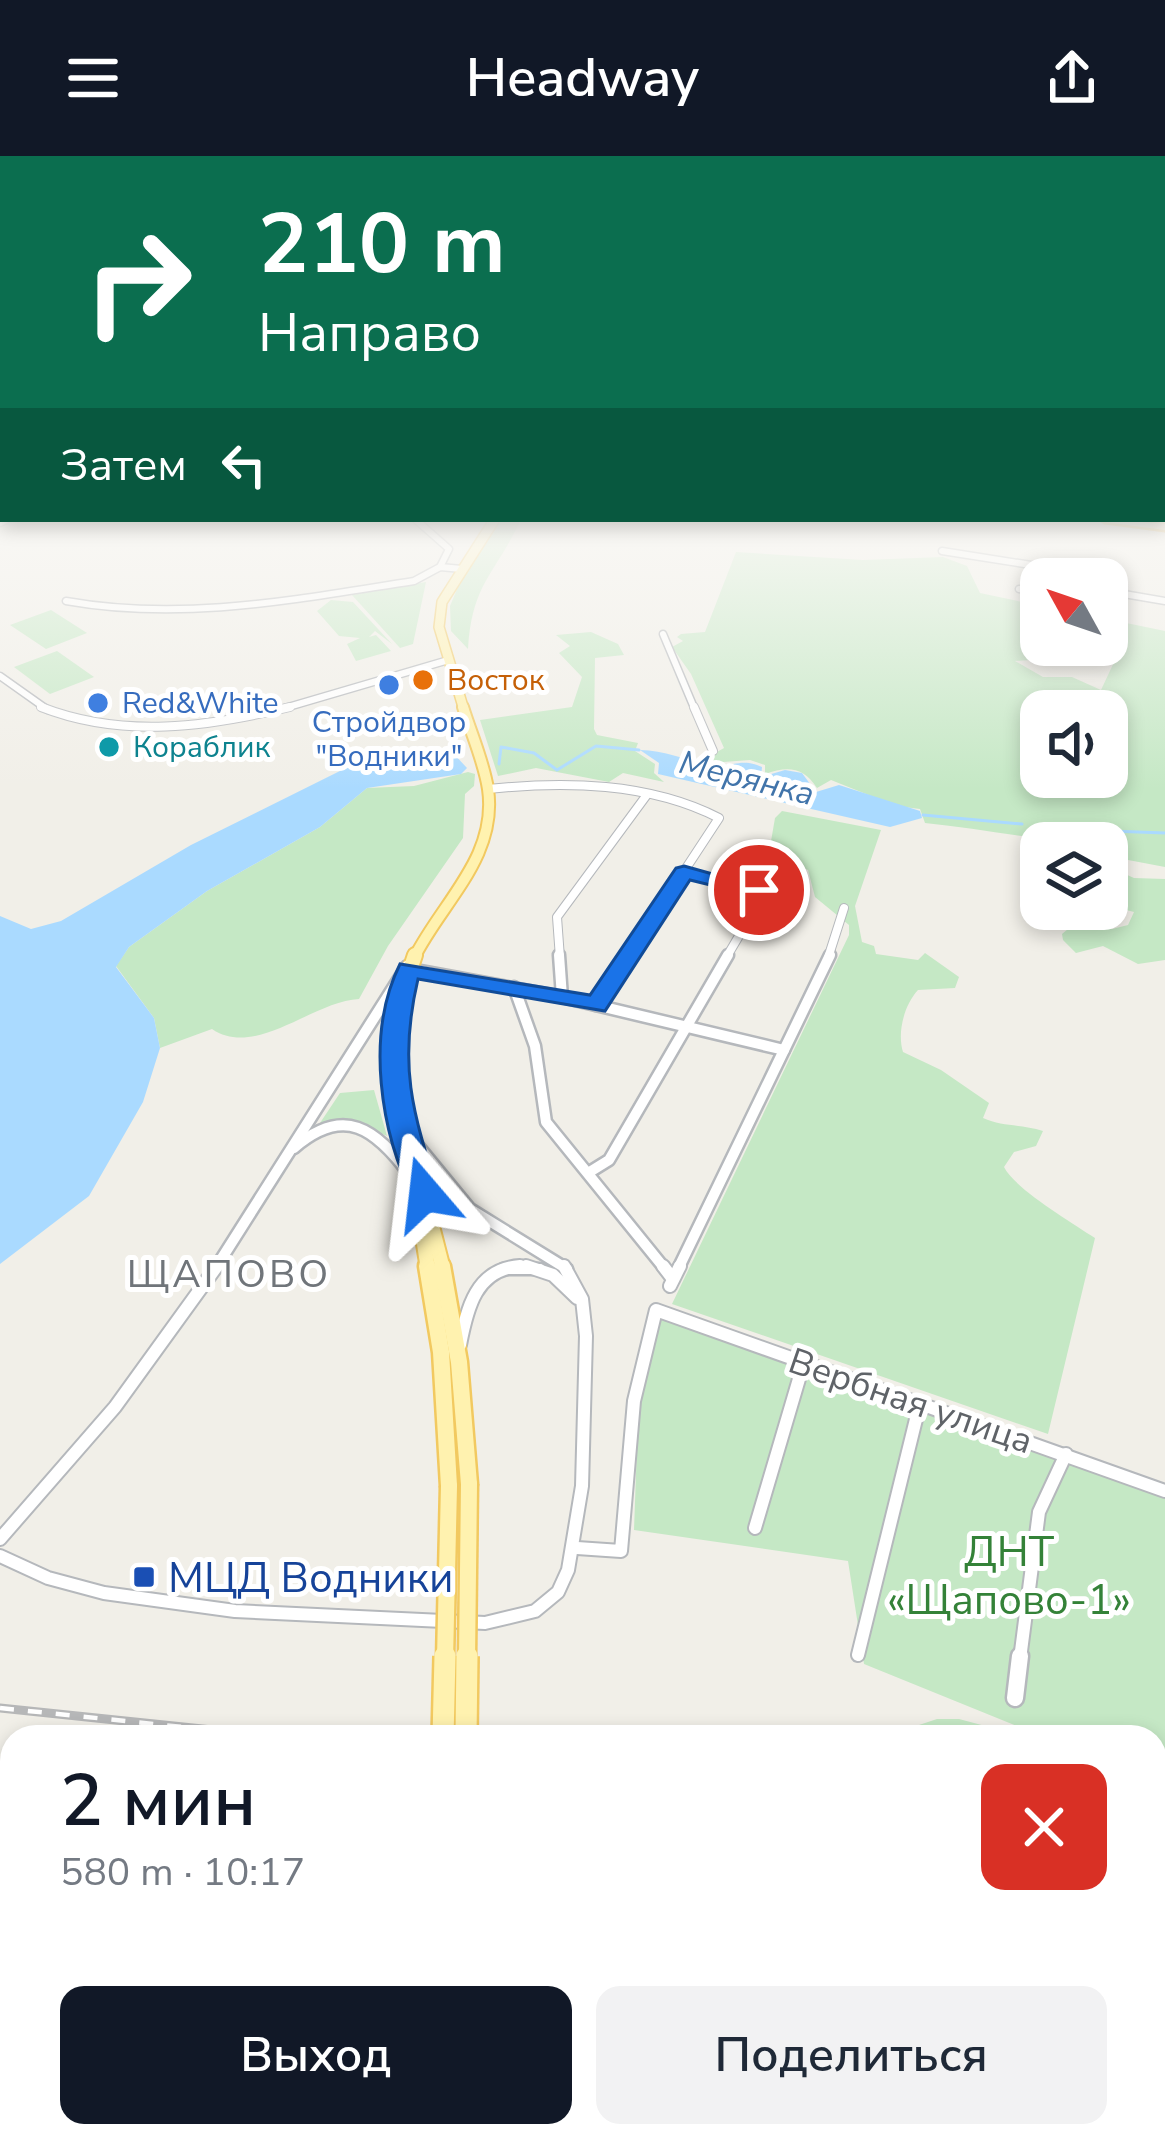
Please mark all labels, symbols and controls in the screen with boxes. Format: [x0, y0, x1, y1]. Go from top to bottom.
text: Headway [466, 41, 699, 115]
icon: menu [60, 45, 126, 111]
icon: share [1039, 45, 1105, 111]
text: 210 m [258, 187, 506, 302]
icon: right [60, 204, 216, 360]
text: Направо [258, 296, 481, 370]
icon: left [211, 432, 277, 498]
text: Затем [60, 435, 187, 496]
north arrow [1020, 558, 1128, 666]
map controls [1020, 558, 1128, 930]
place label: Восток [447, 660, 545, 701]
marker: Восток [410, 667, 436, 693]
marker: Стройдвор "Водники" [376, 672, 402, 698]
place label: Red&White [122, 683, 279, 724]
marker: Red&White [85, 690, 111, 716]
button: sound [1020, 690, 1128, 798]
place label: Стройдвор "Водники" [312, 702, 466, 777]
place label: Кораблик [133, 727, 270, 768]
marker: Кораблик [96, 734, 122, 760]
water label: Мерянка [674, 740, 819, 817]
button: layers [1020, 822, 1128, 930]
pin [708, 839, 810, 941]
icon: arrive [726, 857, 792, 923]
position arrow [362, 1131, 488, 1257]
district label: ЩАПОВО [127, 1248, 331, 1301]
street label: Вербная улица [782, 1337, 1039, 1466]
park label: ДНТ «Щапово-1» [887, 1524, 1131, 1629]
place label: МЦД Водники [168, 1550, 453, 1607]
marker: МЦД Водники [131, 1564, 157, 1590]
text: 2 мин [60, 1752, 256, 1850]
button: close [981, 1764, 1107, 1890]
text: 580 m · 10:17 [60, 1846, 305, 1899]
button: Выход [60, 1986, 572, 2124]
button: Поделиться [596, 1986, 1107, 2124]

